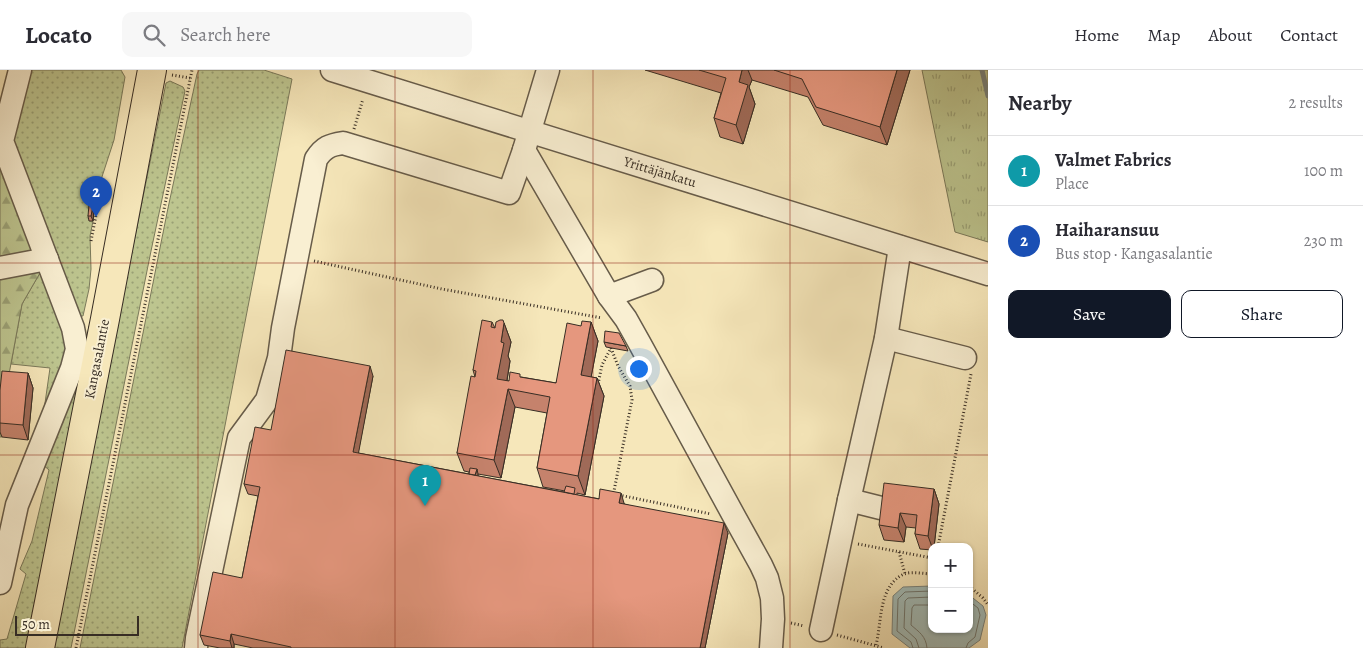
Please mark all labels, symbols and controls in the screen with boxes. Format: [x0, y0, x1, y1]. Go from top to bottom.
search box [122, 12, 472, 57]
text: Locato [25, 19, 92, 51]
icon: search [140, 21, 168, 49]
text: Search here [180, 22, 271, 48]
text: Home [1074, 23, 1119, 47]
text: Map [1147, 23, 1180, 47]
text: About [1208, 23, 1252, 47]
text: Contact [1280, 23, 1338, 47]
text: Nearby [1008, 89, 1071, 117]
text: 2 results [1288, 92, 1343, 114]
text: Valmet Fabrics [1055, 147, 1172, 173]
street label: Yrittäjänkatu [620, 152, 699, 192]
text: 1 [1021, 160, 1027, 182]
text: 100 m [1304, 160, 1343, 182]
text: Place [1055, 173, 1089, 195]
pin: 2 [80, 176, 112, 217]
text: Haiharansuu [1055, 217, 1159, 243]
text: 2 [1020, 230, 1028, 252]
text: 230 m [1304, 230, 1343, 252]
text: Bus stop · Kangasalantie [1055, 243, 1213, 265]
button: Save [1008, 290, 1171, 338]
button: Share [1181, 290, 1343, 338]
street label: Kangasalantie [80, 318, 114, 400]
your location [626, 356, 652, 382]
pin: 1 [409, 465, 441, 506]
map controls [928, 543, 973, 633]
button: + [928, 543, 973, 588]
button: − [928, 588, 973, 633]
scale bar [15, 613, 139, 636]
text: 50 m [22, 615, 50, 634]

